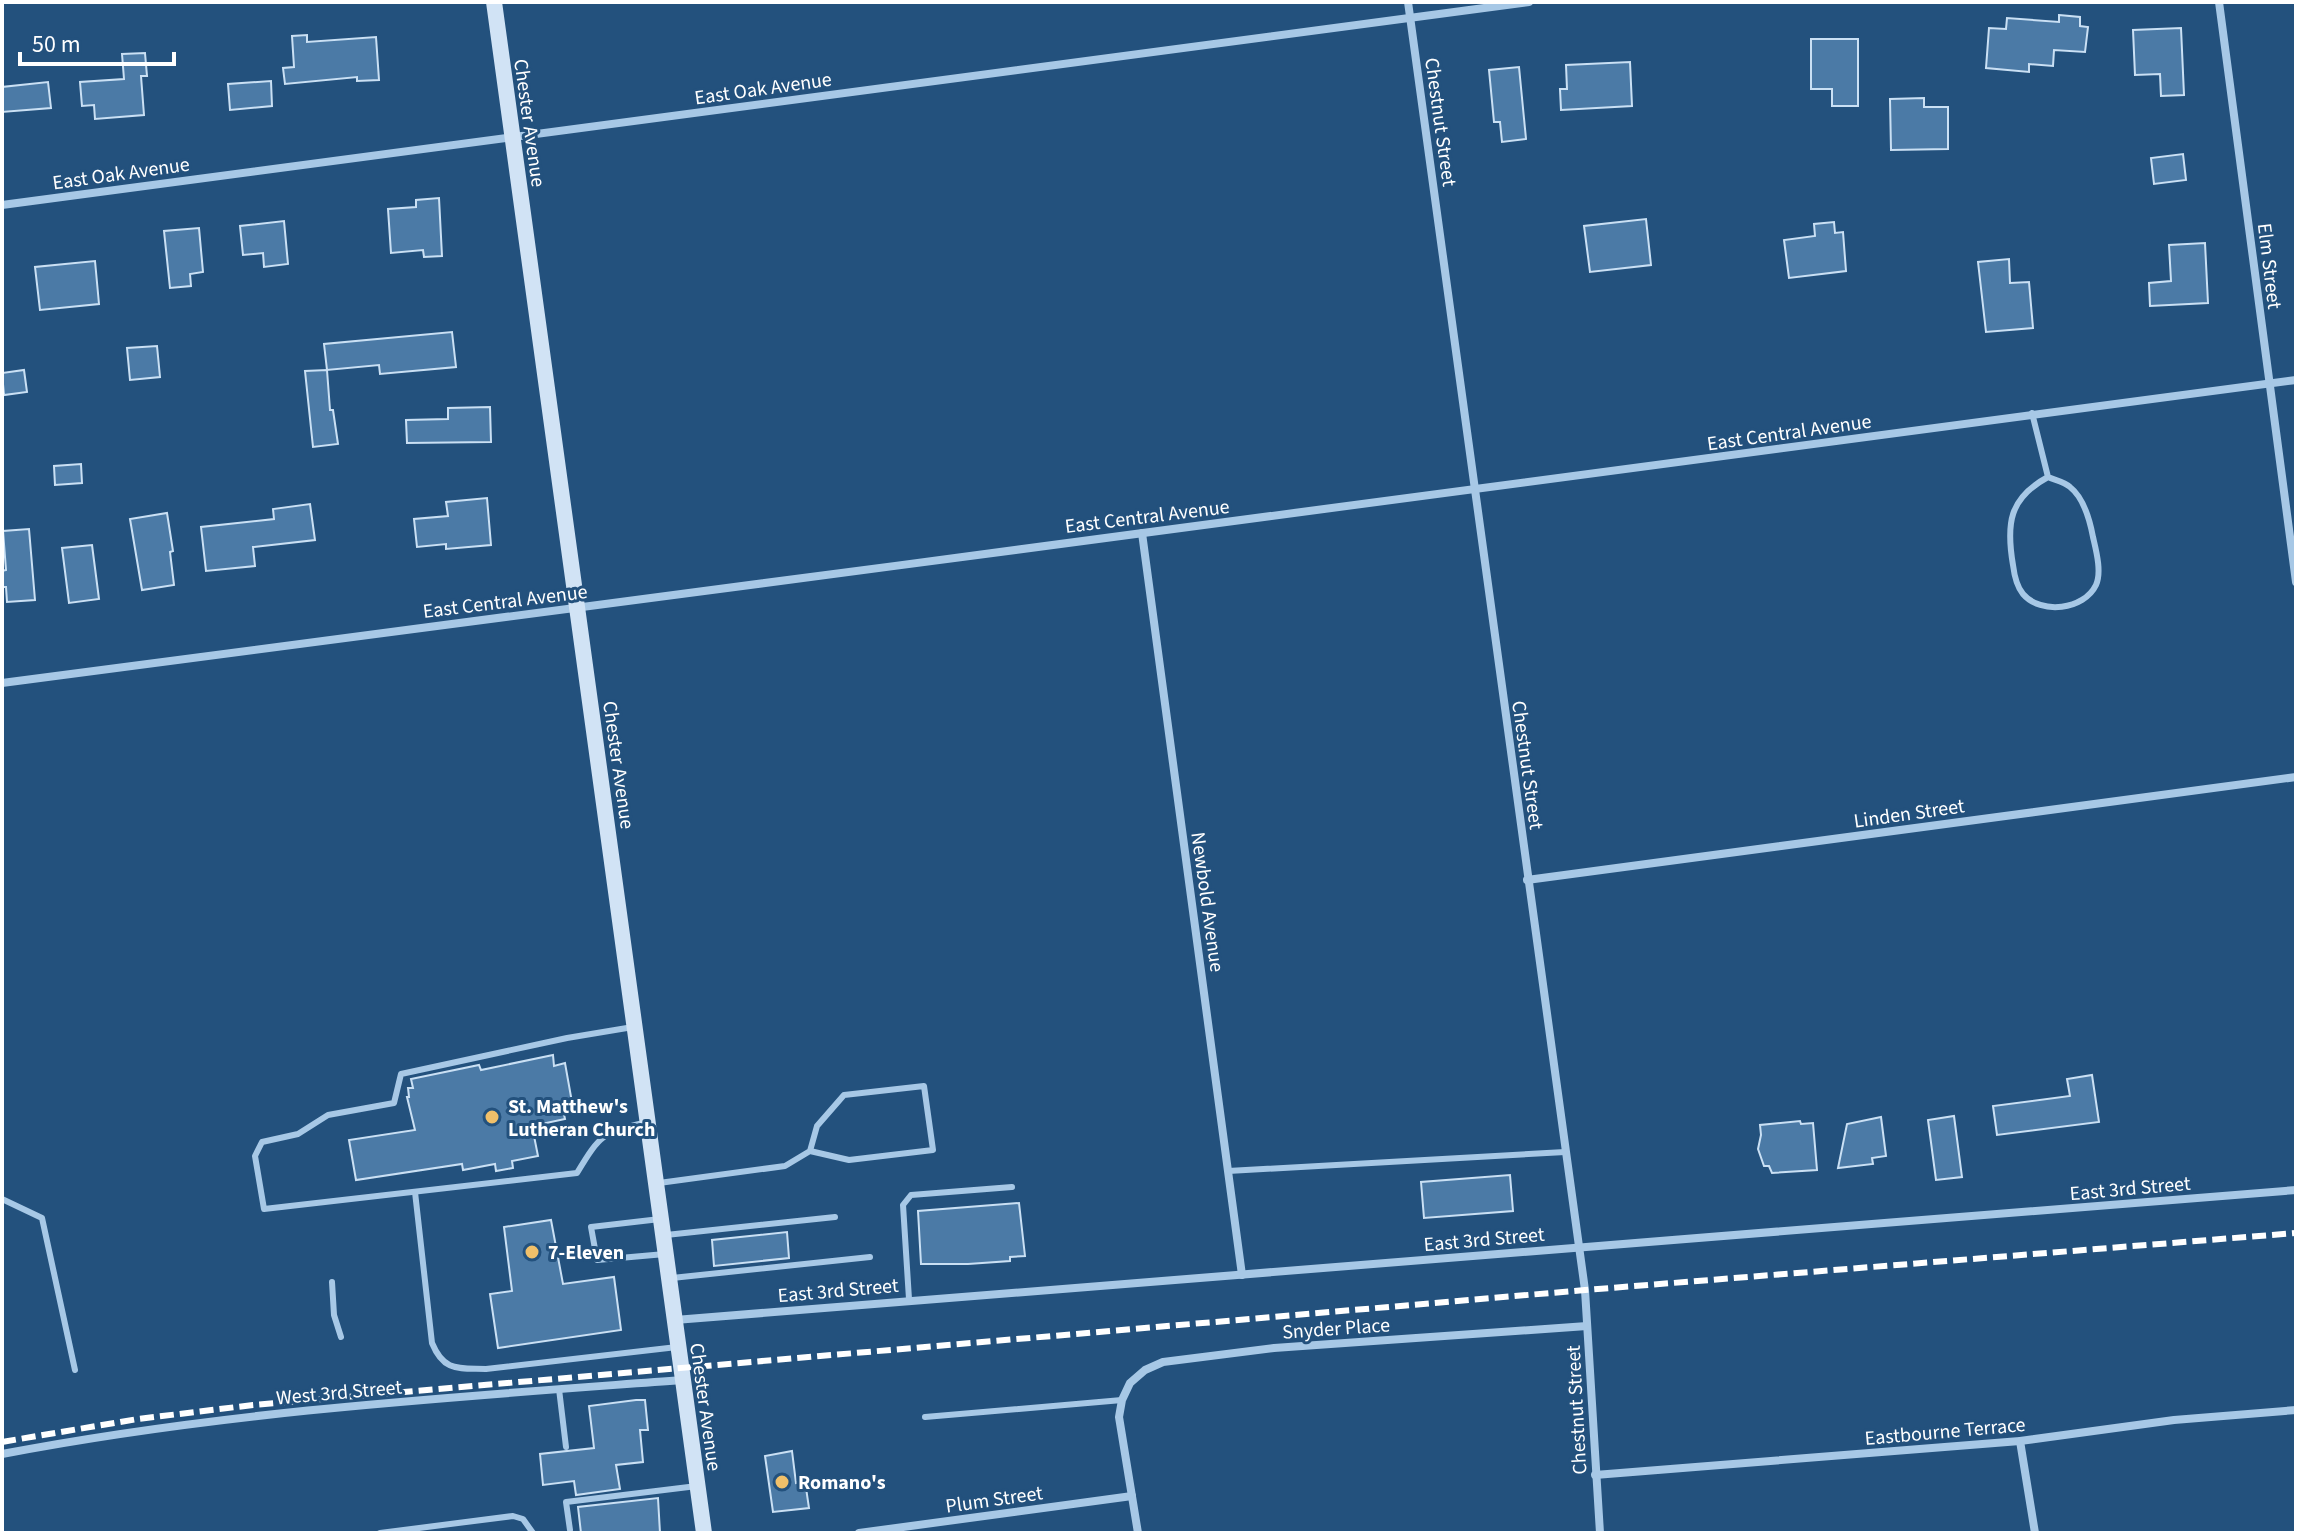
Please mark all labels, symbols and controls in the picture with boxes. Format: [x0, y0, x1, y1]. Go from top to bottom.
scale bar [20, 16, 174, 66]
text: 50 m [32, 27, 81, 62]
street label: Chestnut Street [1417, 56, 1463, 189]
street label: Chester Avenue [506, 57, 552, 189]
street label: East Oak Avenue [693, 65, 834, 112]
street label: East Oak Avenue [51, 150, 192, 197]
street label: Elm Street [2250, 222, 2288, 311]
street label: East Central Avenue [1705, 408, 1873, 458]
street label: East Central Avenue [1063, 493, 1231, 541]
street label: East Central Avenue [421, 578, 589, 626]
street label: Chester Avenue [595, 699, 641, 831]
street label: Chestnut Street [1504, 699, 1550, 832]
street label: Linden Street [1852, 792, 1967, 836]
street label: Newbold Avenue [1183, 830, 1231, 974]
place label: St. Matthew's Lutheran Church [508, 1093, 655, 1144]
marker: St. Matthew's Lutheran Church [483, 1108, 501, 1126]
street label: East 3rd Street [2068, 1170, 2192, 1208]
street label: East 3rd Street [1422, 1221, 1546, 1259]
place label: 7-Eleven [548, 1239, 624, 1267]
marker: 7-Eleven [523, 1243, 541, 1261]
street label: East 3rd Street [776, 1272, 900, 1310]
street label: Snyder Place [1281, 1311, 1391, 1347]
street label: Chester Avenue [682, 1341, 728, 1473]
street label: Chestnut Street [1560, 1344, 1594, 1475]
street label: West 3rd Street [275, 1374, 403, 1412]
street label: Eastbourne Terrace [1863, 1411, 2027, 1453]
place label: Romano's [798, 1469, 886, 1497]
marker: Romano's [773, 1473, 791, 1491]
street label: Plum Street [944, 1479, 1045, 1521]

